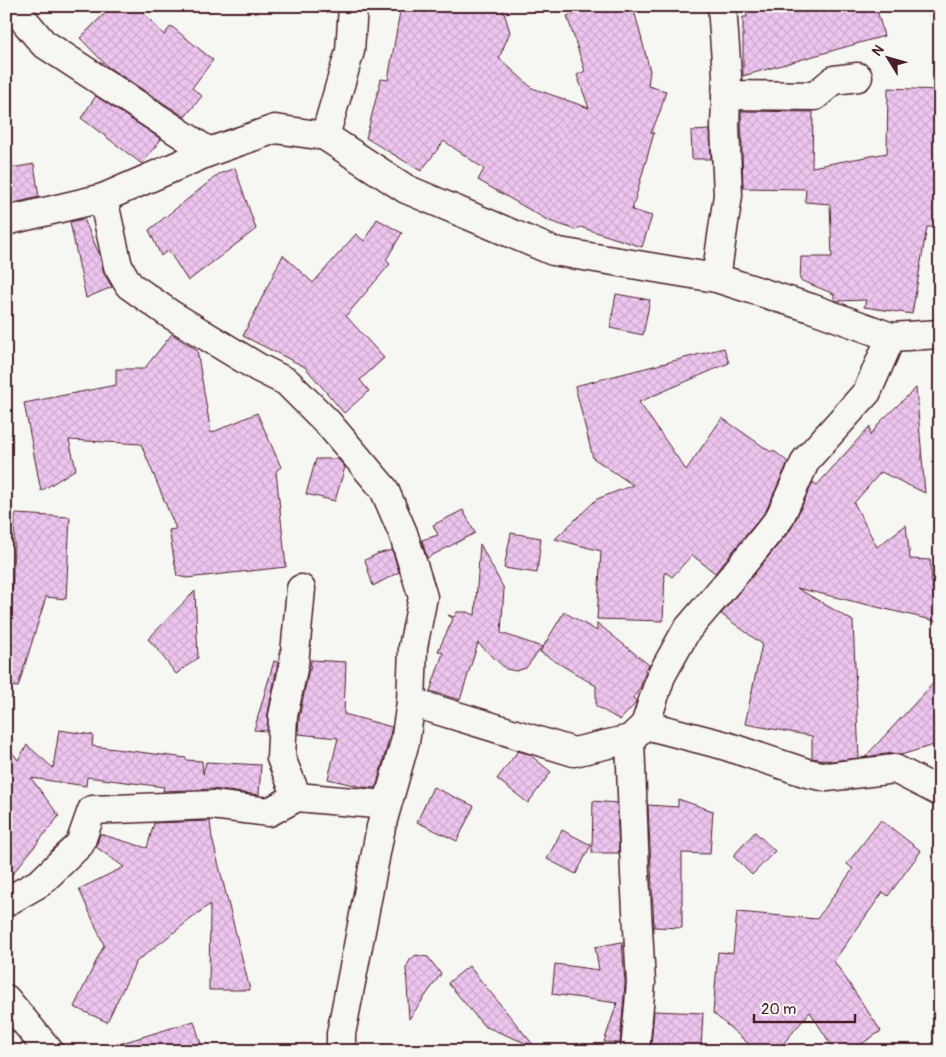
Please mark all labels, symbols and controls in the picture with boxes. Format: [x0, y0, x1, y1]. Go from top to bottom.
north arrow [864, 32, 914, 82]
text: N [868, 42, 888, 59]
scale bar [754, 992, 855, 1024]
text: 20 m [761, 1000, 796, 1019]

